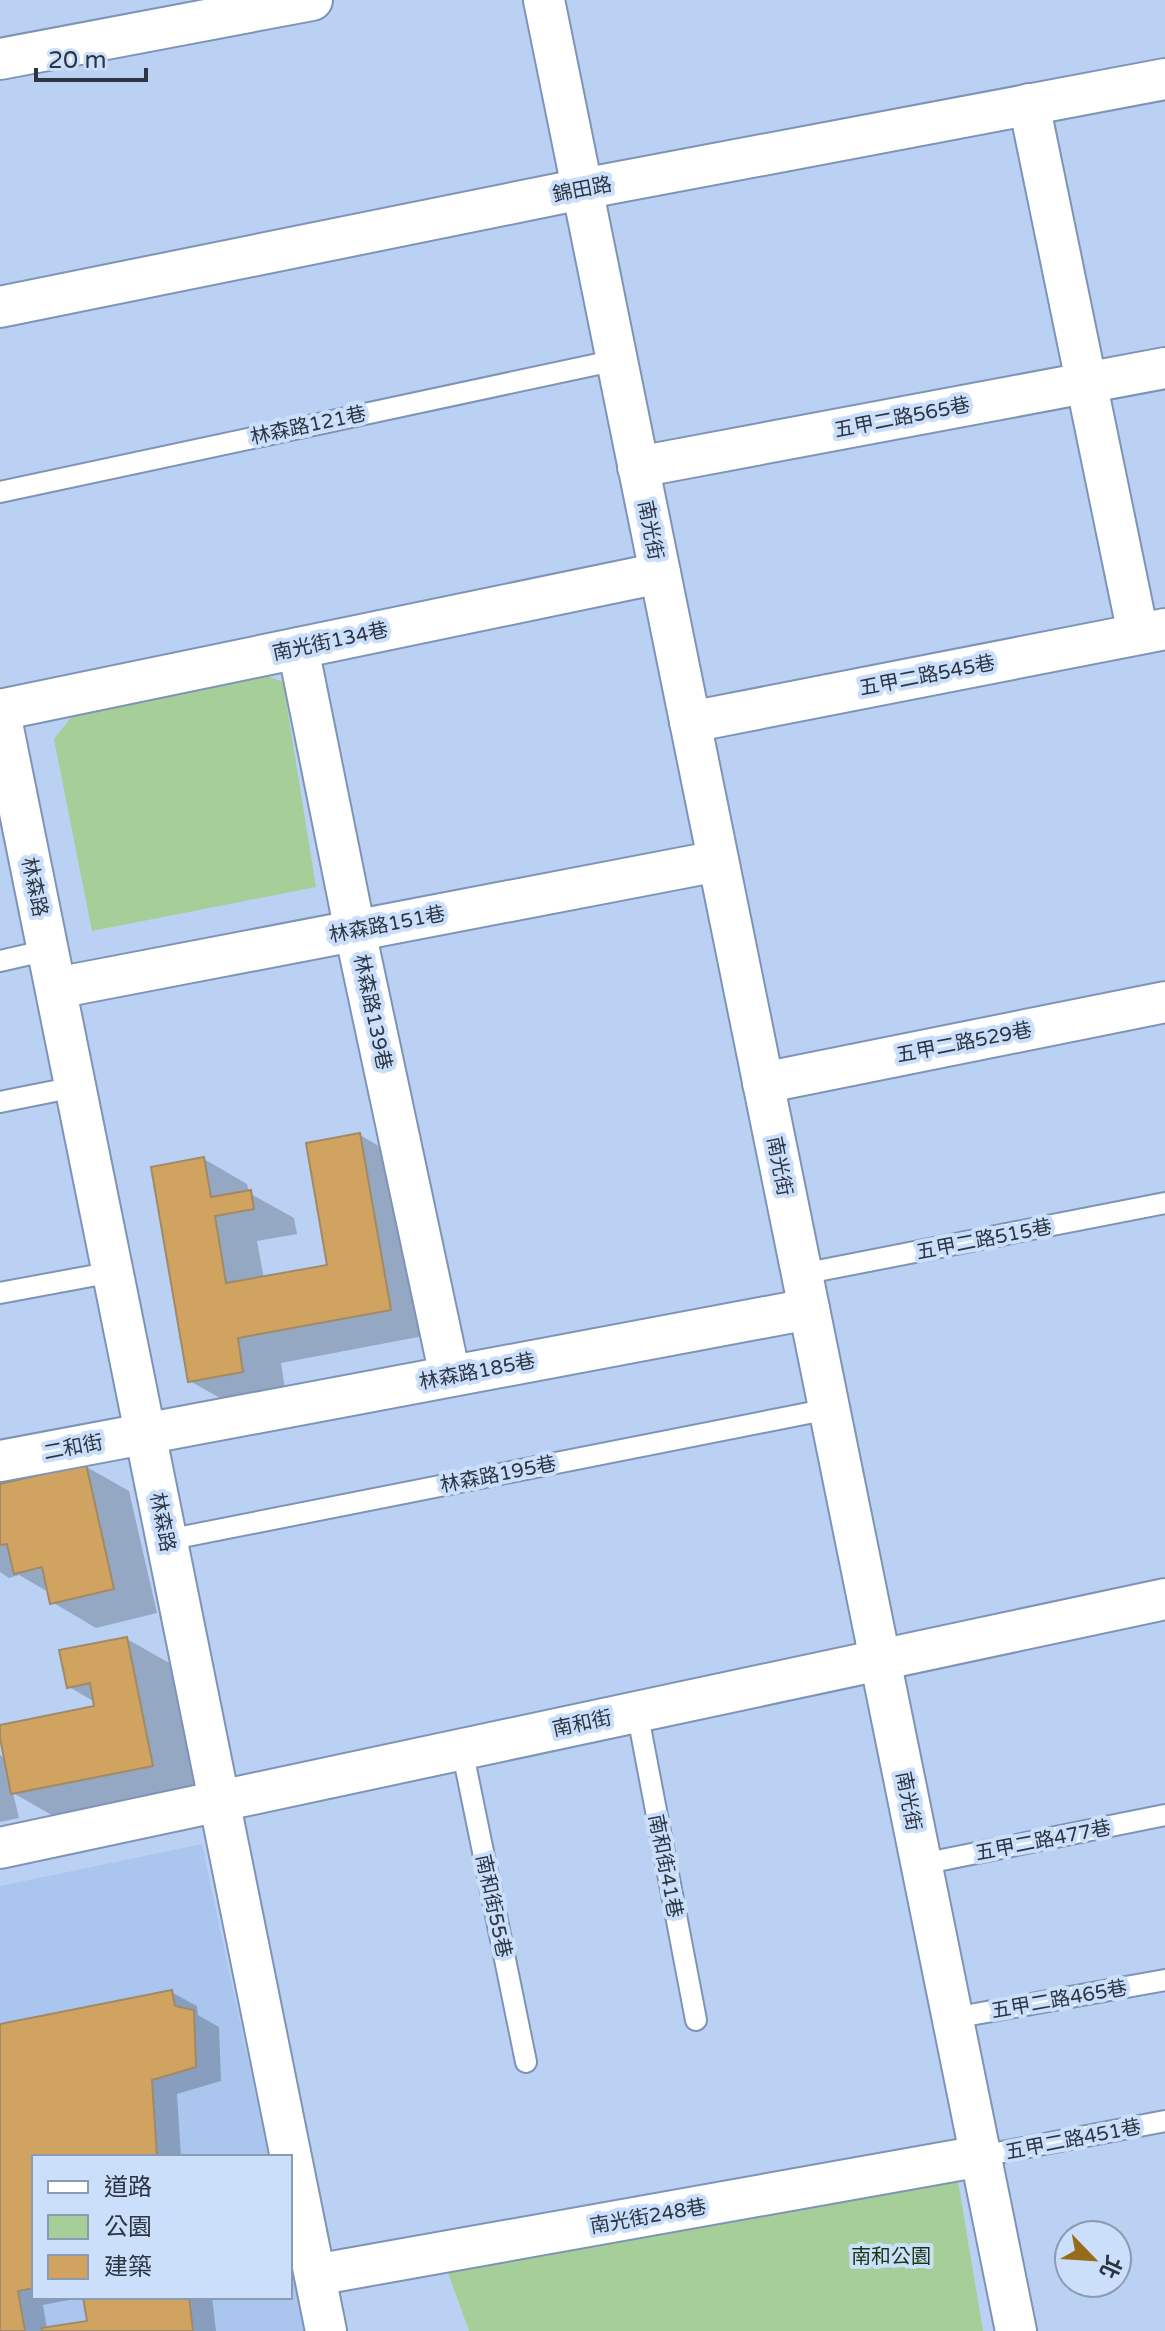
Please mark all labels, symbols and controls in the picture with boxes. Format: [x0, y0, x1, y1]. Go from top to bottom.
scale bar [36, 32, 146, 82]
text: 20 m [48, 46, 106, 75]
street label: 錦田路 [550, 172, 614, 207]
street label: 五甲二路565巷 [832, 393, 972, 443]
street label: 林森路121巷 [248, 402, 368, 450]
street label: 南光街 [633, 498, 668, 562]
street label: 南光街134巷 [270, 618, 390, 666]
street label: 五甲二路545巷 [857, 651, 997, 701]
street label: 林森路 [16, 855, 52, 919]
street label: 林森路151巷 [327, 902, 447, 948]
street label: 林森路139巷 [348, 952, 396, 1072]
street label: 五甲二路529巷 [894, 1018, 1034, 1068]
street label: 南光街 [762, 1134, 797, 1198]
street label: 五甲二路515巷 [914, 1215, 1054, 1265]
street label: 林森路185巷 [417, 1349, 537, 1395]
street label: 二和街 [41, 1430, 105, 1465]
street label: 林森路195巷 [438, 1452, 558, 1498]
street label: 林森路 [145, 1490, 180, 1554]
street label: 南和街 [550, 1706, 614, 1742]
street label: 南光街 [891, 1769, 926, 1833]
street label: 南和街41巷 [643, 1812, 687, 1920]
street label: 五甲二路477巷 [973, 1816, 1113, 1866]
street label: 南和街55巷 [470, 1852, 516, 1960]
street label: 五甲二路465巷 [989, 1976, 1129, 2024]
street label: 五甲二路451巷 [1003, 2115, 1143, 2165]
legend [32, 2155, 292, 2299]
text: 道路 [104, 2173, 152, 2202]
street label: 南光街248巷 [588, 2195, 708, 2239]
text: 公園 [104, 2213, 152, 2242]
north arrow [1053, 2219, 1133, 2299]
park label: 南和公園 [851, 2245, 931, 2269]
text: 北 [1094, 2252, 1127, 2283]
text: 建築 [104, 2253, 152, 2282]

